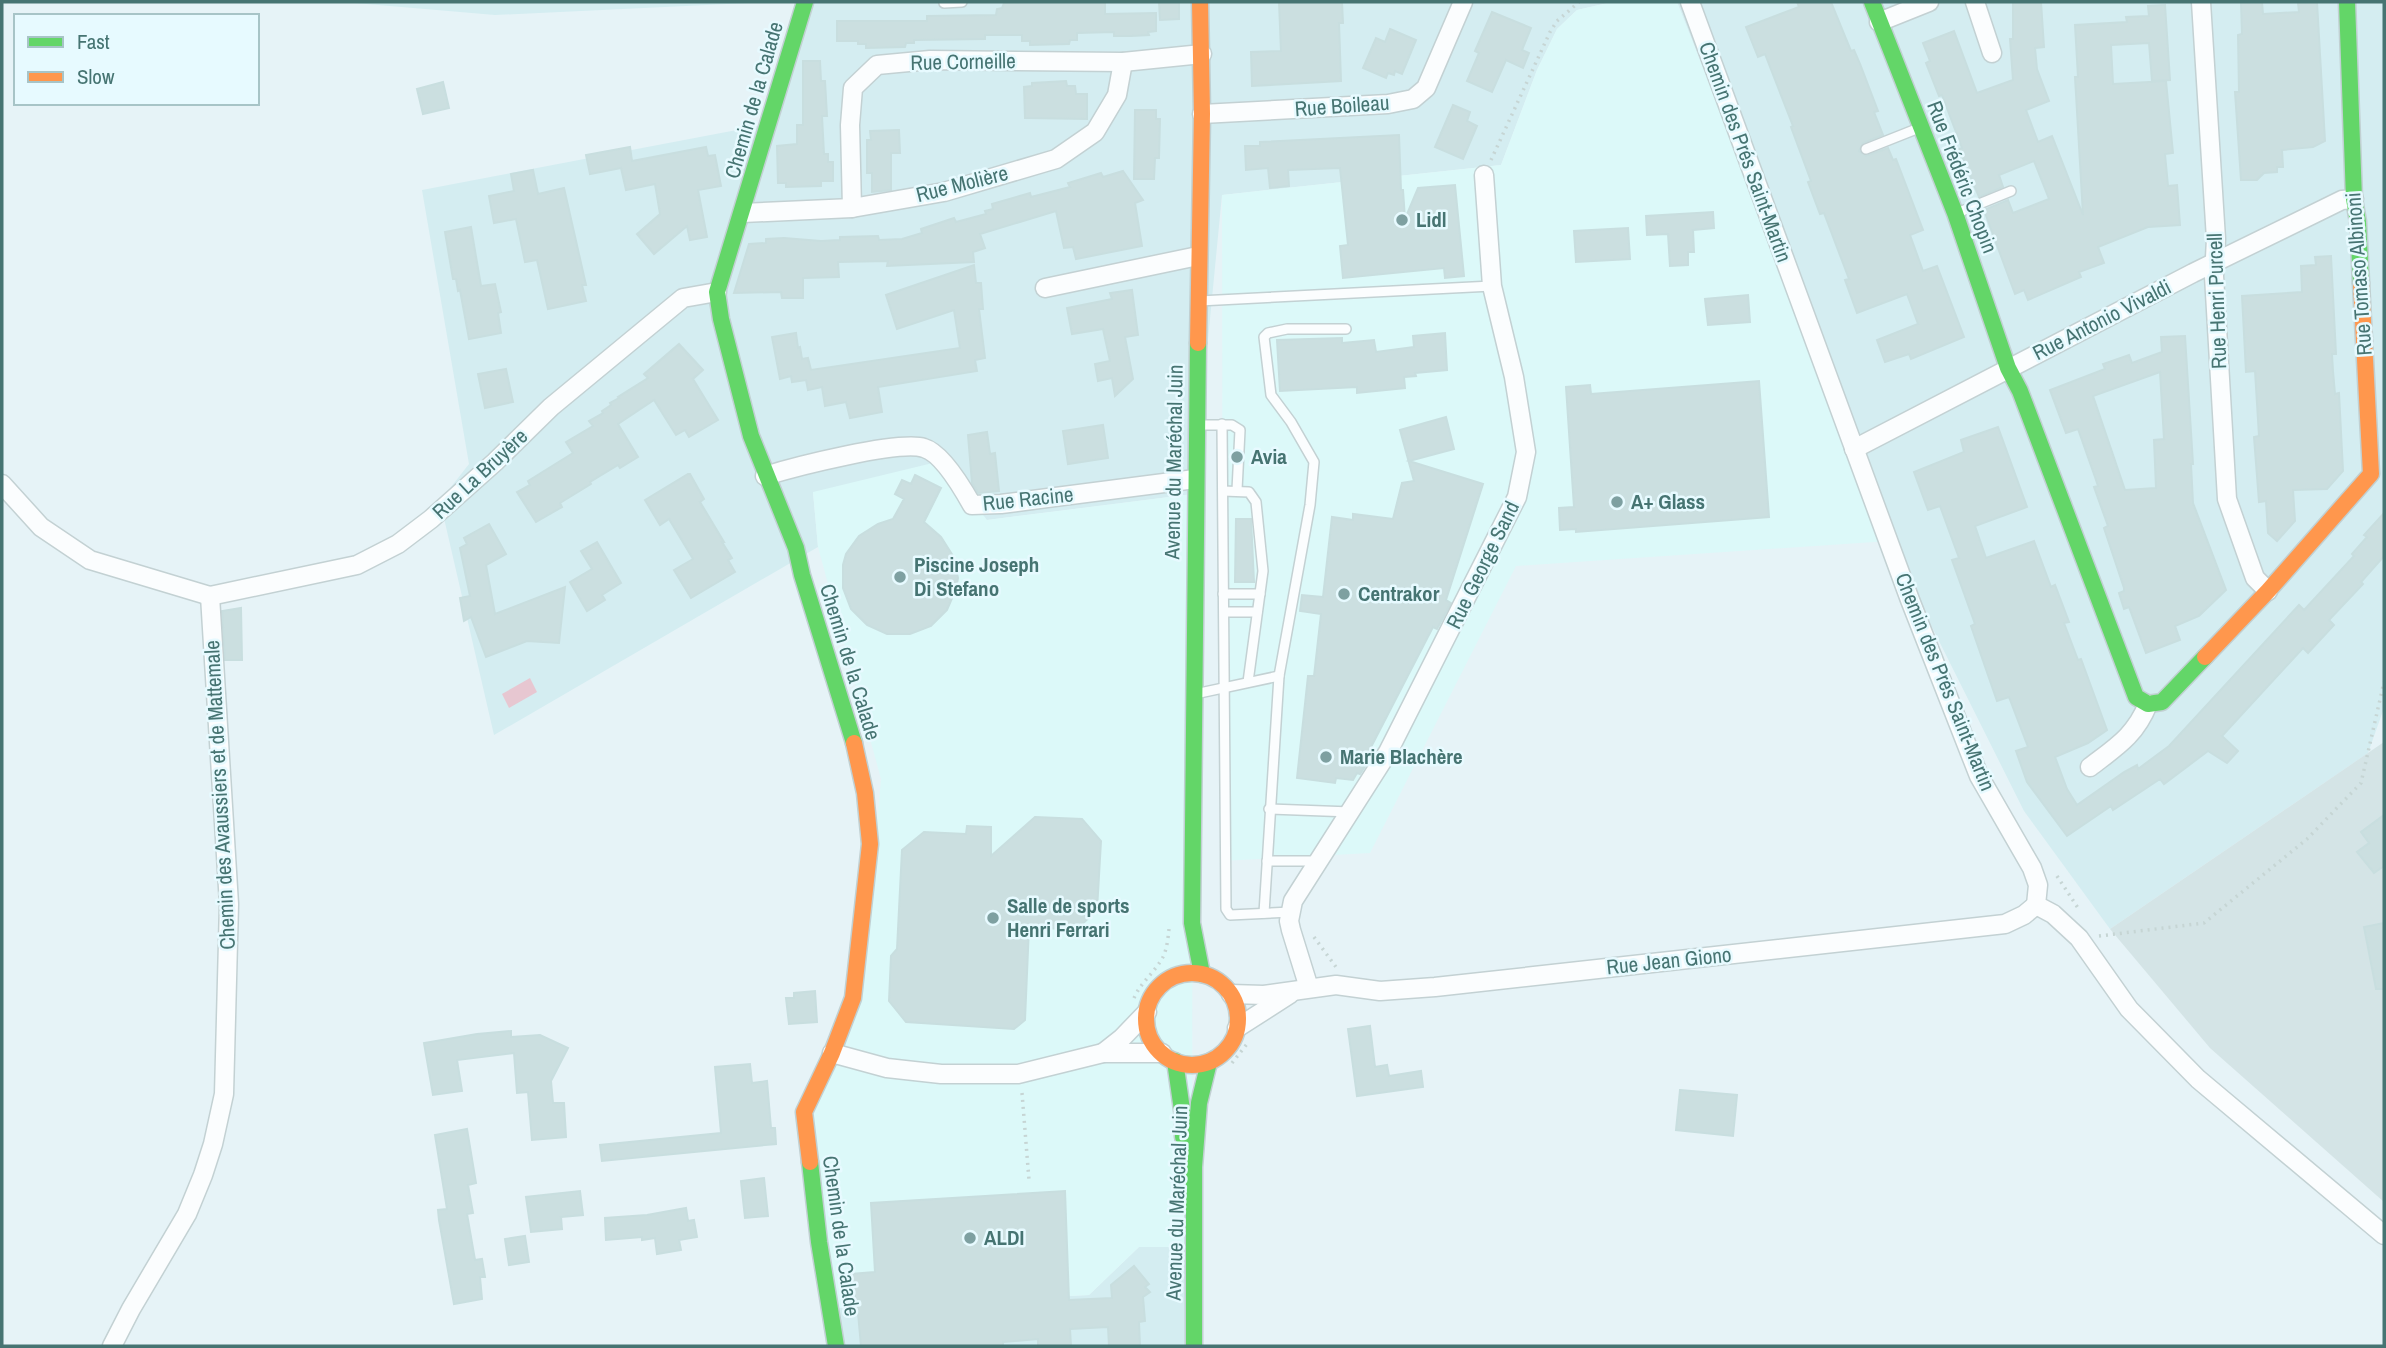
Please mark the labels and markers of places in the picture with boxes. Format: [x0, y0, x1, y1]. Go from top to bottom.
place label: Lidl [1416, 205, 1447, 234]
marker: Lidl [1394, 212, 1410, 228]
place label: Avia [1251, 442, 1287, 471]
marker: Avia [1229, 449, 1245, 465]
place label: A+ Glass [1631, 487, 1705, 516]
marker: A+ Glass [1609, 494, 1625, 510]
place label: Piscine Joseph Di Stefano [914, 550, 1039, 603]
marker: Piscine Joseph Di Stefano [892, 569, 908, 585]
place label: Centrakor [1358, 579, 1440, 608]
marker: Centrakor [1336, 586, 1352, 602]
place label: Marie Blachère [1340, 742, 1463, 771]
marker: Marie Blachère [1318, 749, 1334, 765]
place label: Salle de sports Henri Ferrari [1007, 891, 1130, 944]
marker: Salle de sports Henri Ferrari [985, 910, 1001, 926]
place label: ALDI [984, 1223, 1024, 1252]
marker: ALDI [962, 1230, 978, 1246]

